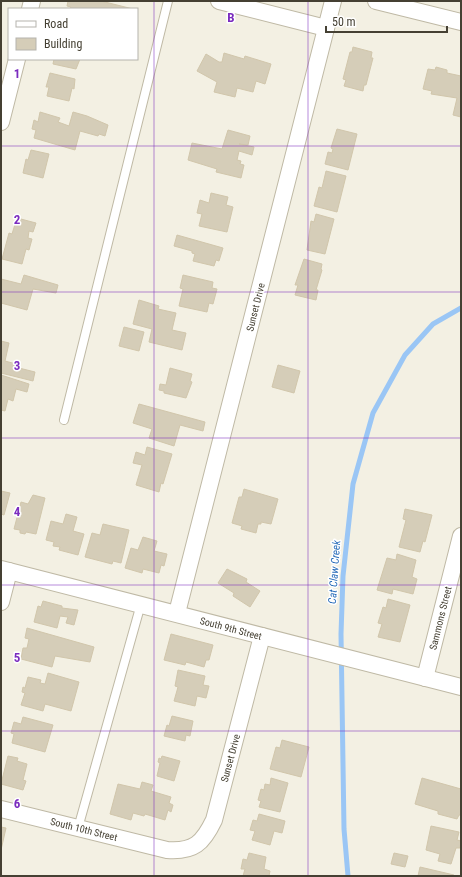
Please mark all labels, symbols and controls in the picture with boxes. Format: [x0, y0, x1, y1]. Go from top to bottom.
legend [8, 8, 138, 60]
scale bar [326, 8, 447, 34]
text: B [227, 10, 235, 25]
text: 50 m [332, 15, 356, 29]
text: Road [44, 17, 68, 31]
text: Building [44, 37, 82, 51]
text: 1 [14, 66, 20, 81]
text: 2 [14, 212, 21, 227]
street label: Sunset Drive [244, 282, 267, 332]
text: 3 [14, 358, 20, 373]
text: 4 [14, 504, 21, 519]
water label: Cat Claw Creek [326, 540, 343, 604]
street label: Sammons Street [427, 585, 454, 651]
street label: South 9th Street [199, 615, 263, 642]
text: 5 [14, 650, 21, 665]
street label: Sunset Drive [219, 733, 242, 783]
text: 6 [14, 796, 21, 811]
street label: South 10th Street [49, 816, 118, 843]

